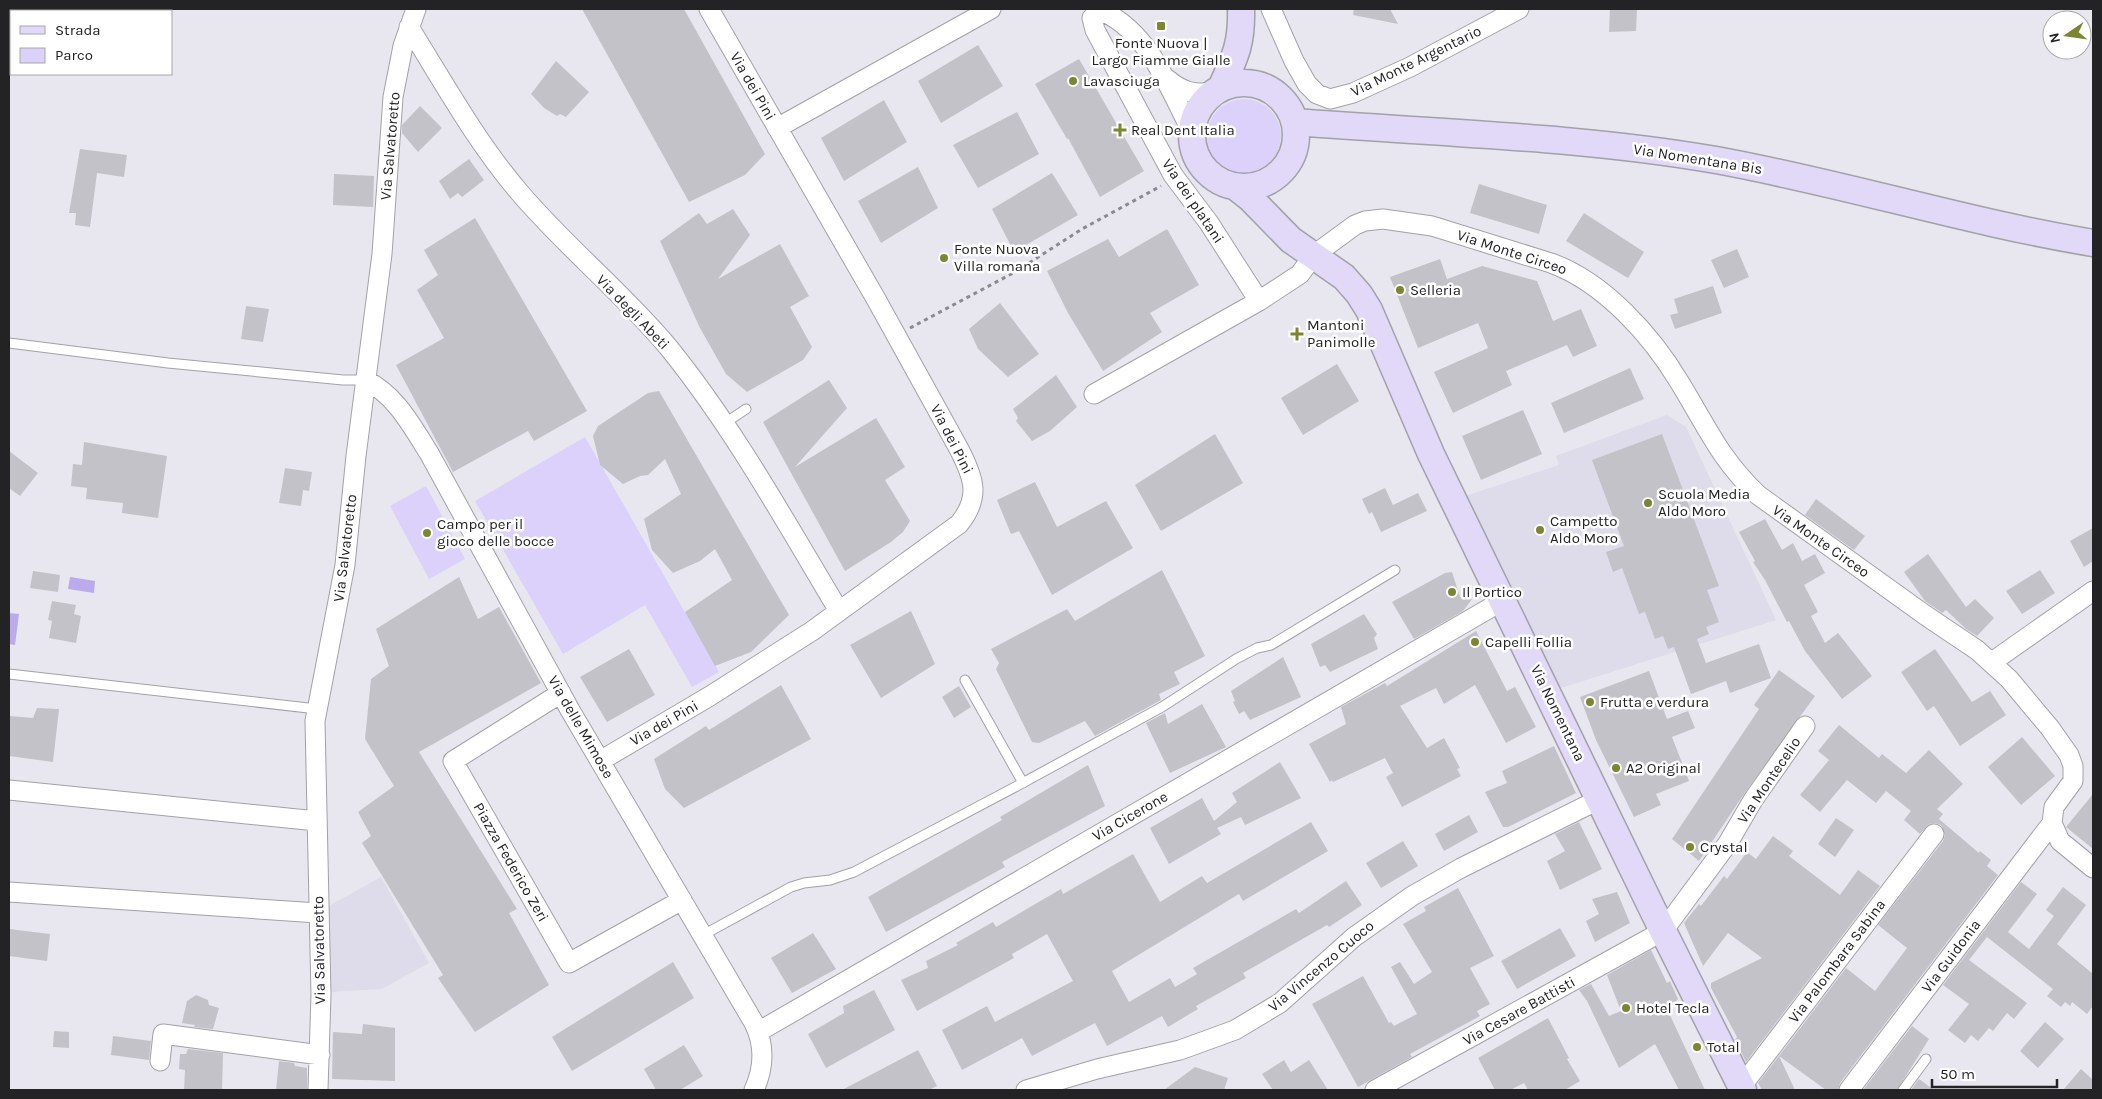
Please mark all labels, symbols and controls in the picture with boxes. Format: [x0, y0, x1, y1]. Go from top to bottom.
legend [10, 10, 172, 75]
north arrow [2042, 10, 2092, 60]
marker: Fonte Nuova | Largo Fiamme Gialle [1155, 20, 1167, 32]
text: Strada [55, 21, 101, 39]
street label: Via Monte Argentario [1348, 22, 1484, 100]
text: N [2045, 31, 2064, 45]
place label: Fonte Nuova | Largo Fiamme Gialle [1091, 34, 1231, 69]
text: Parco [55, 46, 93, 64]
street label: Via dei Pini [726, 49, 780, 123]
place label: Lavasciuga [1083, 72, 1160, 90]
marker: Lavasciuga [1067, 75, 1079, 87]
street label: Via Salvatoretto [376, 91, 404, 201]
place label: Real Dent Italia [1131, 121, 1235, 139]
marker: Real Dent Italia [1113, 123, 1127, 137]
street label: Via Nomentana Bis [1632, 140, 1764, 178]
street label: Via dei platani [1158, 155, 1228, 247]
street label: Via Monte Circeo [1455, 226, 1569, 278]
place label: Fonte Nuova Villa romana [954, 240, 1040, 275]
marker: Fonte Nuova Villa romana [938, 252, 950, 264]
street label: Via degli Abeti [593, 271, 673, 353]
place label: Selleria [1410, 281, 1461, 299]
marker: Selleria [1394, 284, 1406, 296]
place label: Mantoni Panimolle [1307, 316, 1375, 351]
marker: Mantoni Panimolle [1291, 328, 1303, 340]
street label: Via dei Pini [927, 401, 977, 477]
place label: Scuola Media Aldo Moro [1658, 485, 1750, 520]
street label: Via Salvatoretto [329, 493, 361, 603]
marker: Scuola Media Aldo Moro [1642, 497, 1654, 509]
street label: Via Monte Circeo [1769, 501, 1873, 581]
place label: Campetto Aldo Moro [1550, 512, 1618, 547]
place label: Campo per il gioco delle bocce [437, 515, 554, 550]
marker: Campetto Aldo Moro [1534, 524, 1546, 536]
marker: Campo per il gioco delle bocce [421, 527, 433, 539]
place label: Il Portico [1462, 583, 1522, 601]
marker: Il Portico [1446, 586, 1458, 598]
place label: Capelli Follia [1485, 633, 1572, 651]
marker: Capelli Follia [1469, 636, 1481, 648]
street label: Via Nomentana [1527, 662, 1589, 764]
street label: Via delle Mimose [544, 672, 618, 782]
place label: Frutta e verdura [1600, 693, 1709, 711]
street label: Via dei Pini [627, 696, 701, 750]
marker: Frutta e verdura [1584, 696, 1596, 708]
street label: Via Montecelio [1733, 733, 1805, 827]
place label: A2 Original [1626, 759, 1701, 777]
marker: A2 Original [1610, 762, 1622, 774]
street label: Via Cicerone [1089, 787, 1171, 845]
street label: Piazza Federico Zeri [470, 799, 552, 925]
place label: Crystal [1700, 838, 1748, 856]
marker: Crystal [1684, 841, 1696, 853]
street label: Via Salvatoretto [309, 896, 329, 1004]
street label: Via Palombara Sabina [1785, 896, 1889, 1026]
street label: Via Guidonia [1918, 916, 1984, 996]
street label: Via Vincenzo Cuoco [1264, 917, 1378, 1015]
street label: Via Cesare Battisti [1460, 973, 1578, 1049]
place label: Hotel Tecla [1636, 999, 1710, 1017]
marker: Hotel Tecla [1620, 1002, 1632, 1014]
place label: Total [1707, 1038, 1740, 1056]
marker: Total [1691, 1041, 1703, 1053]
scale bar [1932, 1056, 2057, 1088]
text: 50 m [1940, 1065, 1975, 1083]

